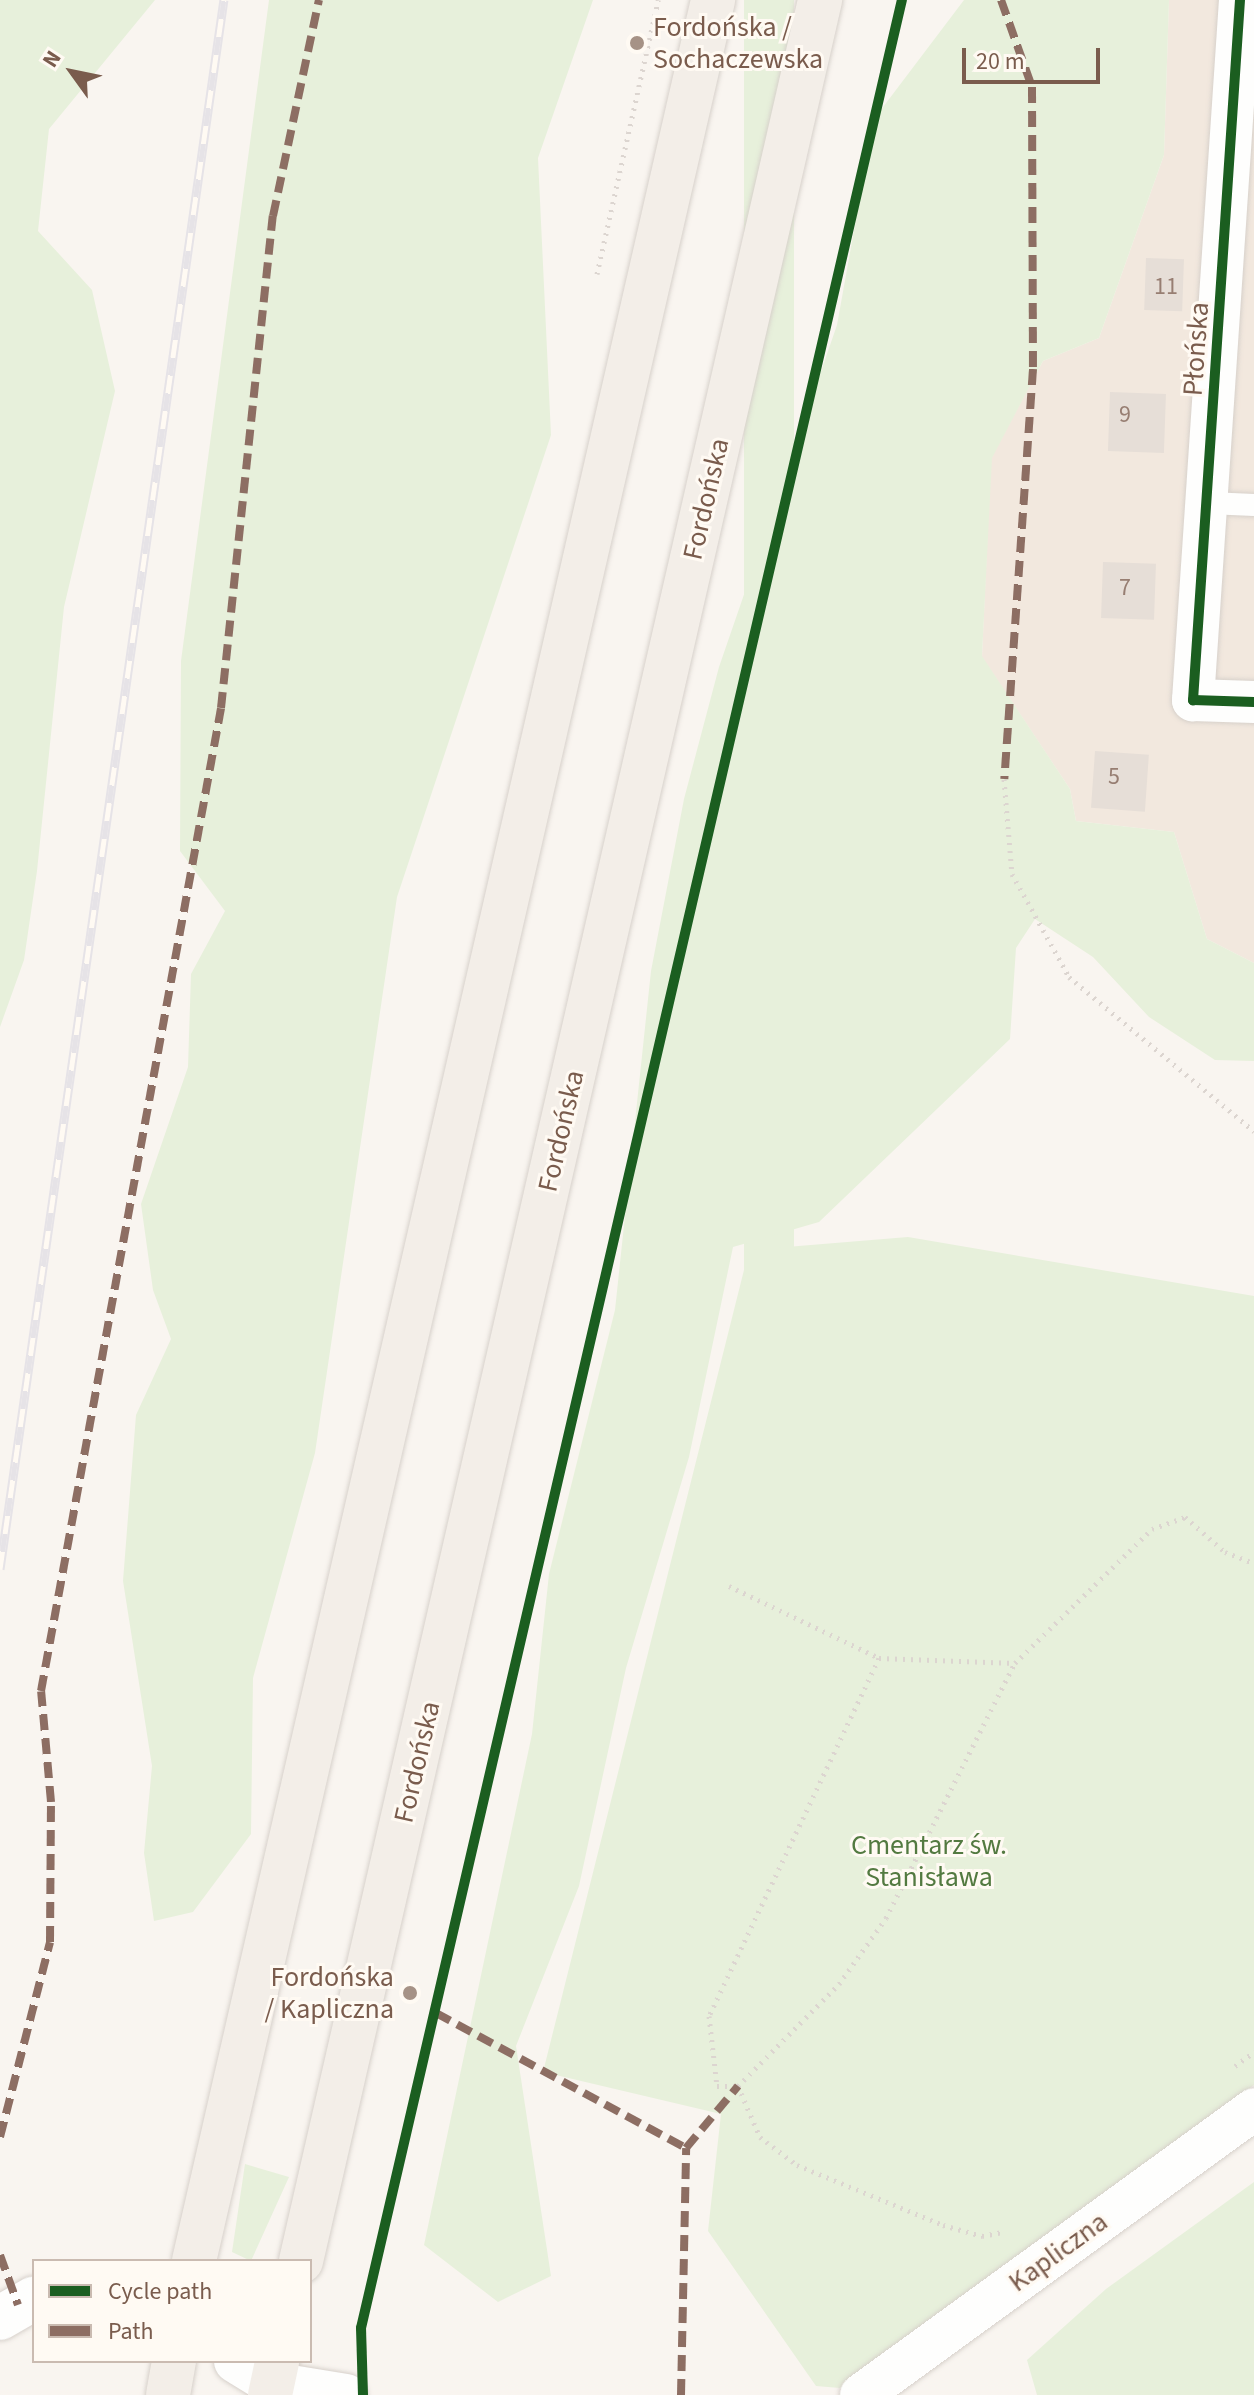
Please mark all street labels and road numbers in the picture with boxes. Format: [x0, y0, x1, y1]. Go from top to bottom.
street label: Płońska [1176, 301, 1216, 397]
street label: Fordońska [676, 435, 736, 563]
street label: Fordońska [531, 1067, 591, 1195]
street label: Fordońska [387, 1698, 447, 1826]
street label: Kapliczna [1002, 2205, 1114, 2299]

